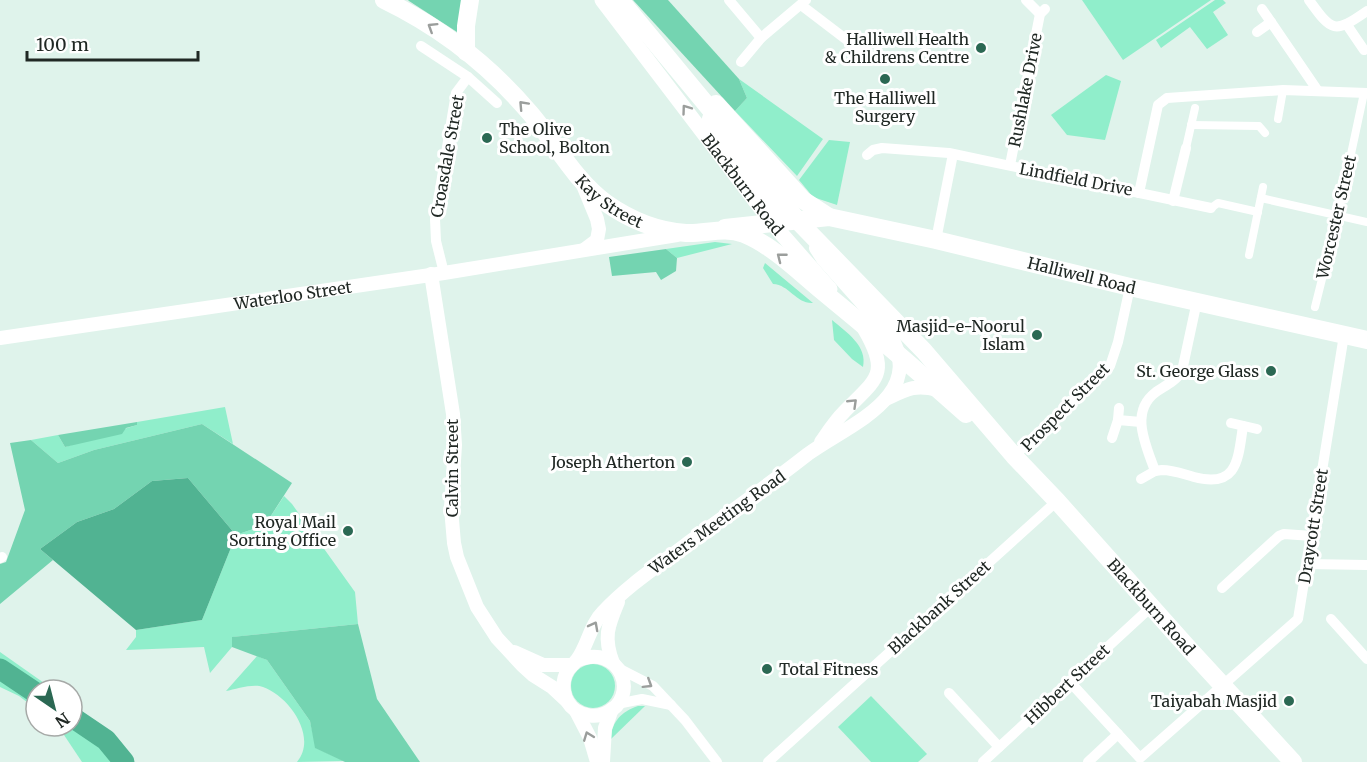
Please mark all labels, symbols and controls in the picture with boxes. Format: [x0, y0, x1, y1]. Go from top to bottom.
one-way arrow [428, 22, 438, 34]
scale bar [27, 24, 198, 62]
place label: Halliwell Health & Childrens Centre [824, 29, 969, 67]
street label: Rushlake Drive [1004, 31, 1046, 149]
text: 100 m [36, 33, 89, 56]
marker: Halliwell Health & Childrens Centre [974, 41, 988, 55]
marker: The Halliwell Surgery [878, 72, 892, 86]
place label: The Halliwell Surgery [834, 88, 936, 126]
street label: Croasdale Street [426, 92, 468, 219]
one-way arrow [519, 102, 530, 112]
one-way arrow [682, 105, 693, 116]
place label: The Olive School, Bolton [499, 119, 610, 157]
street label: Blackburn Road [698, 130, 788, 239]
marker: The Olive School, Bolton [480, 131, 494, 145]
street label: Worcester Street [1312, 152, 1360, 282]
street label: Lindfield Drive [1018, 158, 1134, 200]
street label: Kay Street [571, 171, 647, 232]
street label: Halliwell Road [1026, 253, 1138, 298]
one-way arrow [776, 254, 787, 265]
street label: Waterloo Street [232, 277, 354, 314]
place label: Masjid-e-Noorul Islam [896, 316, 1025, 354]
marker: Masjid-e-Noorul Islam [1030, 328, 1044, 342]
street label: Prospect Street [1017, 358, 1114, 455]
place label: St. George Glass [1136, 361, 1259, 381]
marker: St. George Glass [1264, 364, 1278, 378]
one-way arrow [846, 399, 857, 410]
street label: Calvin Street [442, 418, 462, 517]
place label: Joseph Atherton [550, 452, 675, 472]
marker: Joseph Atherton [680, 455, 694, 469]
street label: Waters Meeting Road [644, 466, 789, 579]
street label: Draycott Street [1294, 466, 1332, 585]
place label: Royal Mail Sorting Office [229, 512, 336, 550]
marker: Royal Mail Sorting Office [341, 524, 355, 538]
street label: Blackburn Road [1103, 554, 1200, 659]
street label: Blackbank Street [884, 555, 995, 658]
one-way arrow [587, 622, 598, 632]
street label: Hibbert Street [1020, 639, 1114, 728]
place label: Total Fitness [779, 659, 879, 679]
marker: Total Fitness [760, 662, 774, 676]
one-way arrow [642, 677, 652, 689]
north arrow [24, 678, 84, 738]
place label: Taiyabah Masjid [1151, 691, 1277, 711]
marker: Taiyabah Masjid [1282, 694, 1296, 708]
text: N [51, 708, 74, 732]
one-way arrow [583, 731, 595, 742]

